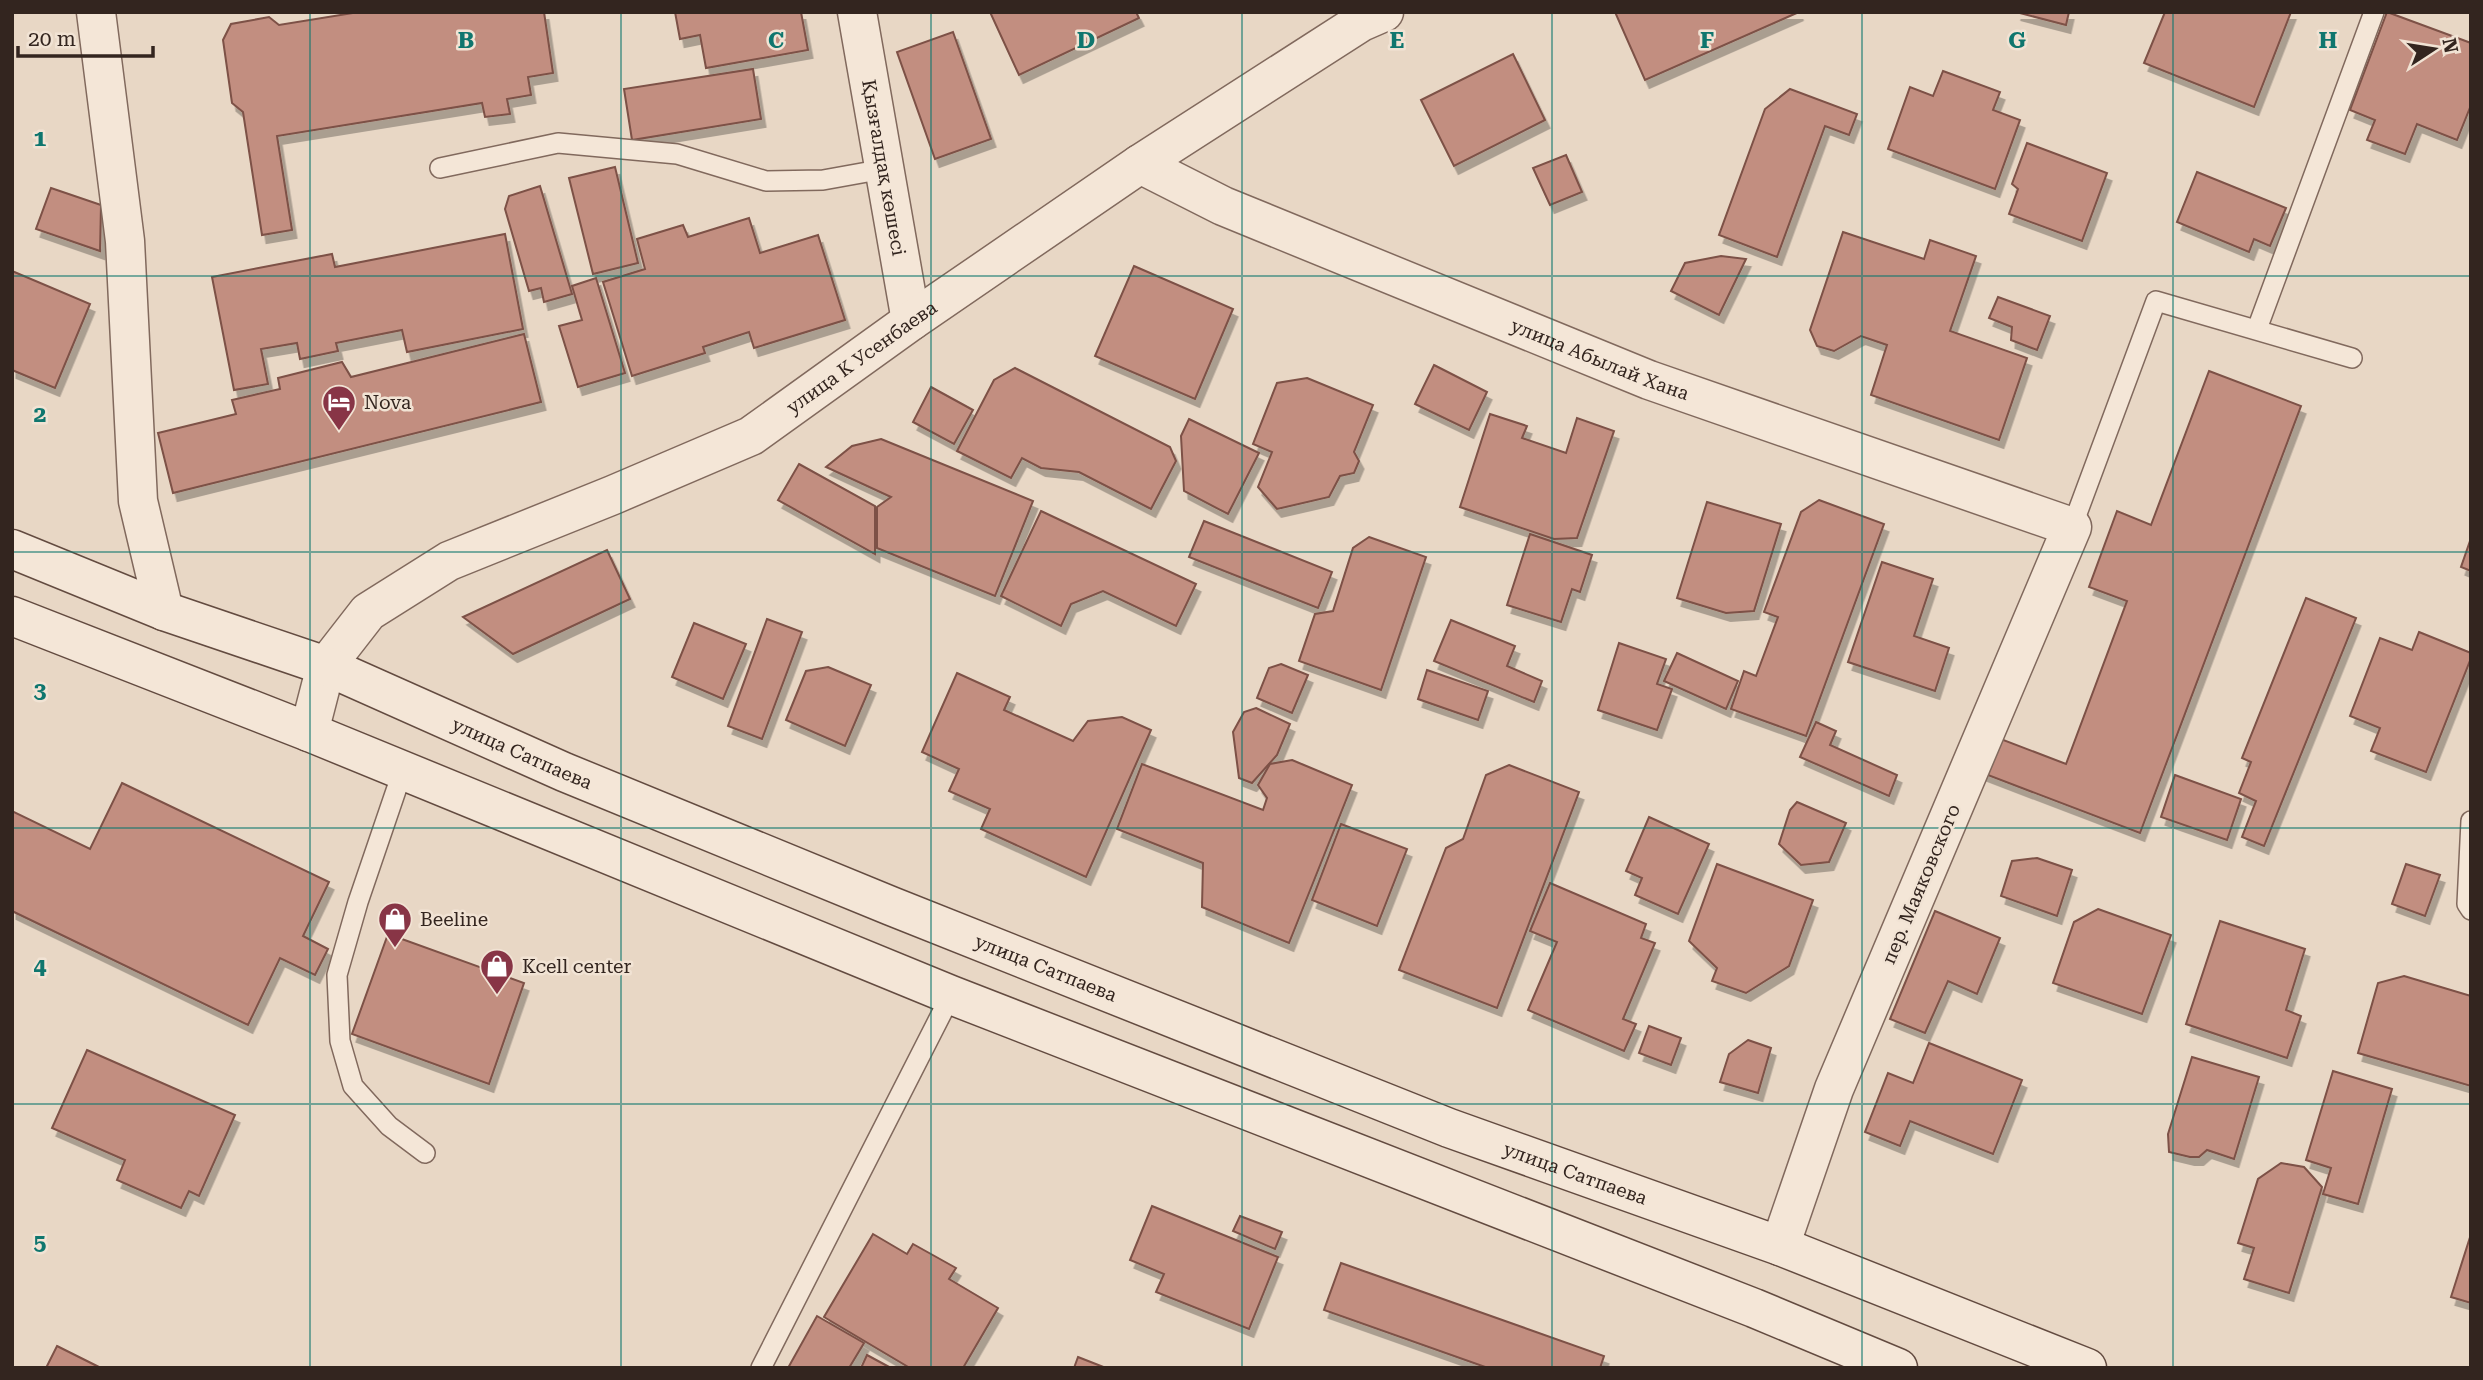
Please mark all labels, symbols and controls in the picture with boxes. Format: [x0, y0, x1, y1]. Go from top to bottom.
scale bar [18, 14, 152, 58]
north arrow [2399, 14, 2469, 84]
text: 20 m [28, 27, 76, 51]
text: B [458, 27, 474, 54]
text: C [768, 27, 784, 54]
text: D [1077, 27, 1095, 54]
text: E [1390, 27, 1404, 54]
text: F [1700, 27, 1714, 54]
text: G [2008, 27, 2026, 54]
text: H [2319, 27, 2338, 54]
text: N [2437, 36, 2463, 55]
street label: Қызғалдақ көшесі [857, 78, 911, 258]
text: 1 [34, 125, 47, 152]
street label: улица К Усенбаева [782, 295, 942, 418]
street label: улица Абылай Хана [1507, 313, 1693, 405]
hotel icon: Nova [320, 383, 358, 432]
place label: Nova [364, 391, 412, 414]
text: 2 [34, 401, 46, 428]
text: 3 [34, 677, 47, 704]
street label: улица Сатпаева [448, 712, 597, 794]
street label: пер. Маяковского [1877, 800, 1965, 968]
shop icon: Beeline [376, 900, 414, 949]
place label: Beeline [420, 908, 488, 931]
street label: улица Сатпаева [972, 929, 1121, 1007]
shop icon: Kcell center [478, 947, 516, 996]
text: 4 [34, 953, 47, 980]
place label: Kcell center [522, 955, 631, 978]
street label: улица Сатпаева [1500, 1137, 1651, 1210]
text: 5 [34, 1229, 47, 1256]

